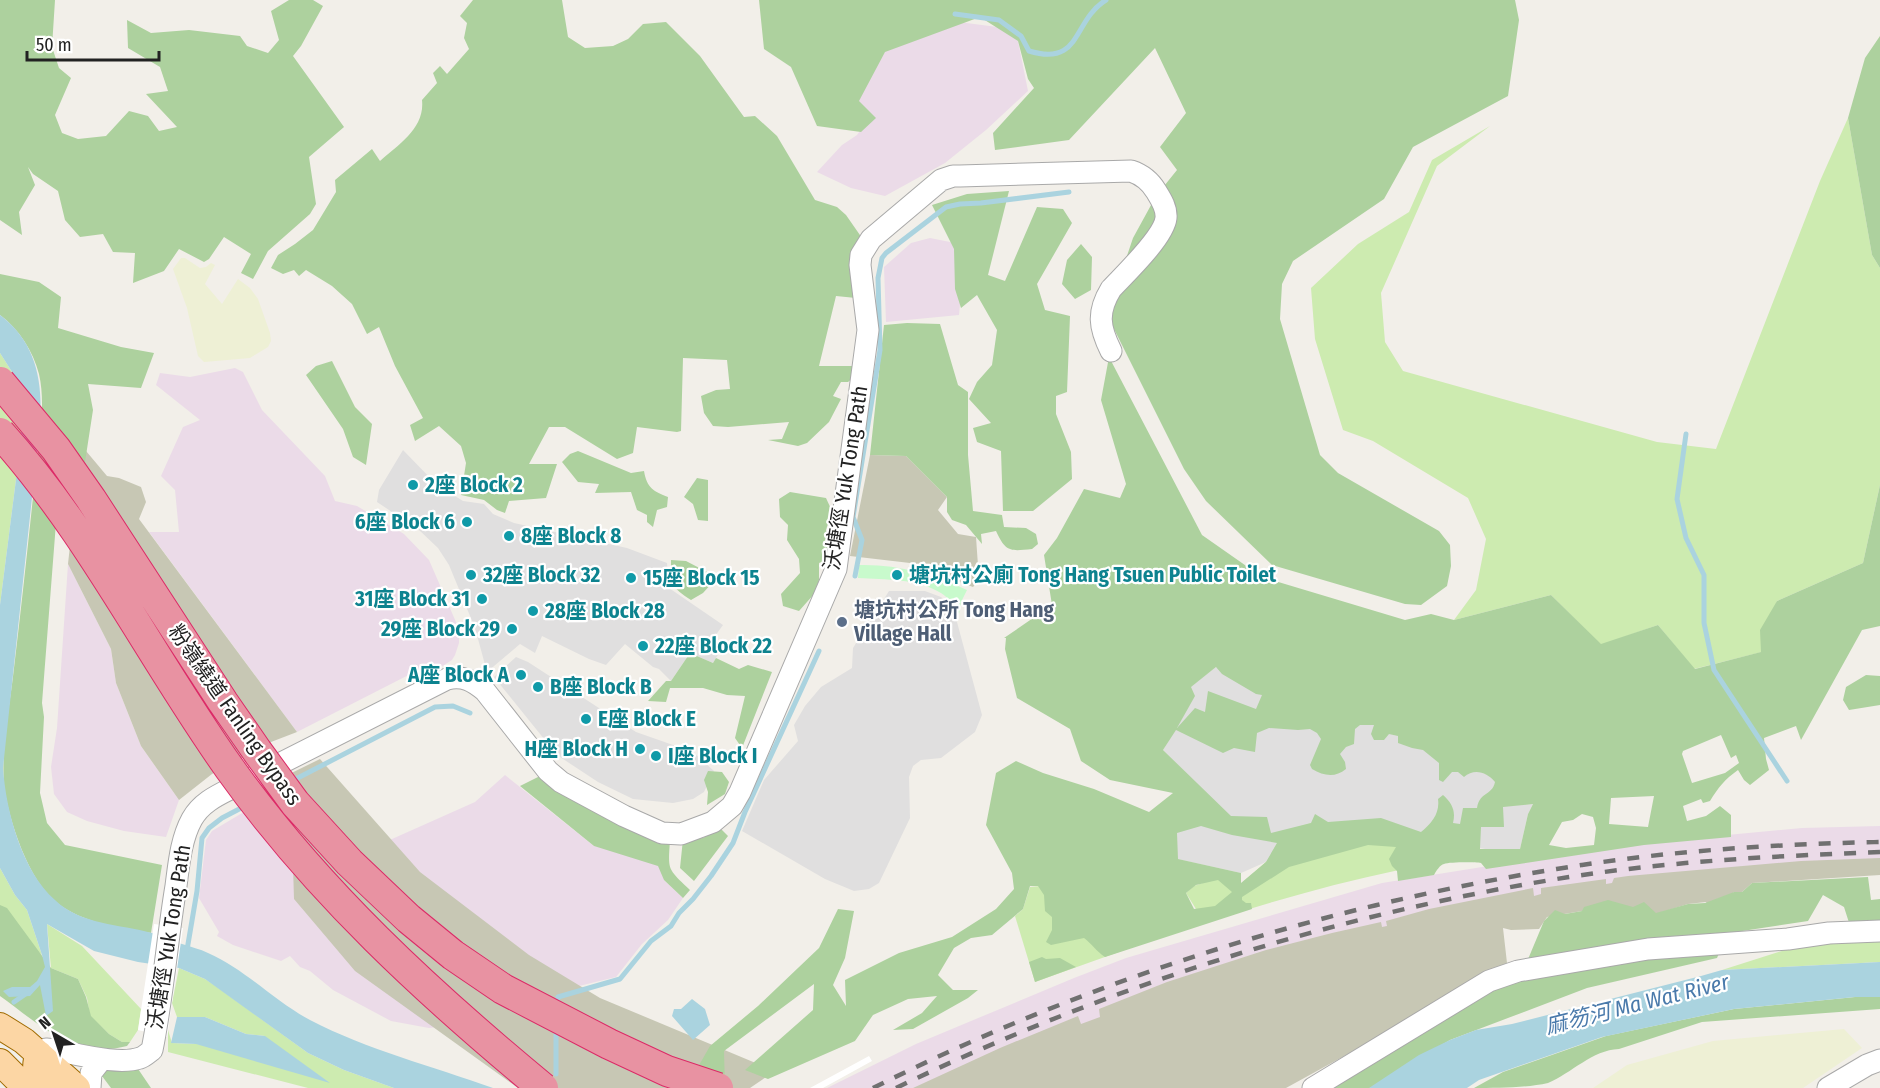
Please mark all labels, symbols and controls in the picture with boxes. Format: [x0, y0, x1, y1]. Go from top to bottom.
scale bar [27, 24, 159, 62]
text: 50 m [36, 34, 72, 56]
street label: 沃塘徑 Yuk Tong Path [819, 384, 873, 572]
place label: 2座 Block 2 [424, 472, 523, 498]
marker: 2座 Block 2 [406, 478, 420, 492]
place label: 6座 Block 6 [355, 509, 455, 535]
marker: 6座 Block 6 [460, 515, 474, 529]
place label: 8座 Block 8 [521, 523, 621, 549]
marker: 8座 Block 8 [502, 529, 516, 543]
place label: 32座 Block 32 [482, 562, 600, 588]
place label: 塘坑村公廁 Tong Hang Tsuen Public Toilet [909, 562, 1277, 588]
place label: 15座 Block 15 [643, 565, 760, 591]
marker: 32座 Block 32 [464, 568, 478, 582]
marker: 塘坑村公廁 Tong Hang Tsuen Public Toilet [890, 568, 904, 582]
marker: 15座 Block 15 [624, 571, 638, 585]
place label: 31座 Block 31 [354, 586, 470, 612]
marker: 31座 Block 31 [475, 592, 489, 606]
place label: 塘坑村公所 Tong Hang Village Hall [853, 597, 1055, 647]
place label: 28座 Block 28 [544, 598, 665, 624]
marker: 28座 Block 28 [526, 604, 540, 618]
marker: 塘坑村公所 Tong Hang Village Hall [835, 615, 849, 629]
place label: 29座 Block 29 [380, 616, 500, 642]
street label: 粉嶺繞道 Fanling Bypass [163, 620, 307, 810]
marker: 29座 Block 29 [505, 622, 519, 636]
place label: 22座 Block 22 [654, 633, 772, 659]
marker: 22座 Block 22 [636, 639, 650, 653]
place label: A座 Block A [407, 662, 510, 688]
marker: A座 Block A [514, 668, 528, 682]
place label: B座 Block B [550, 674, 652, 700]
marker: B座 Block B [531, 680, 545, 694]
place label: E座 Block E [598, 706, 696, 732]
marker: E座 Block E [579, 712, 593, 726]
place label: H座 Block H [525, 736, 628, 762]
marker: H座 Block H [633, 742, 647, 756]
place label: I座 Block I [668, 743, 757, 769]
marker: I座 Block I [649, 749, 663, 763]
street label: 沃塘徑 Yuk Tong Path [142, 843, 196, 1031]
water label: 麻笏河 Ma Wat River [1542, 968, 1733, 1040]
north arrow [24, 1004, 84, 1064]
text: N [35, 1012, 55, 1033]

